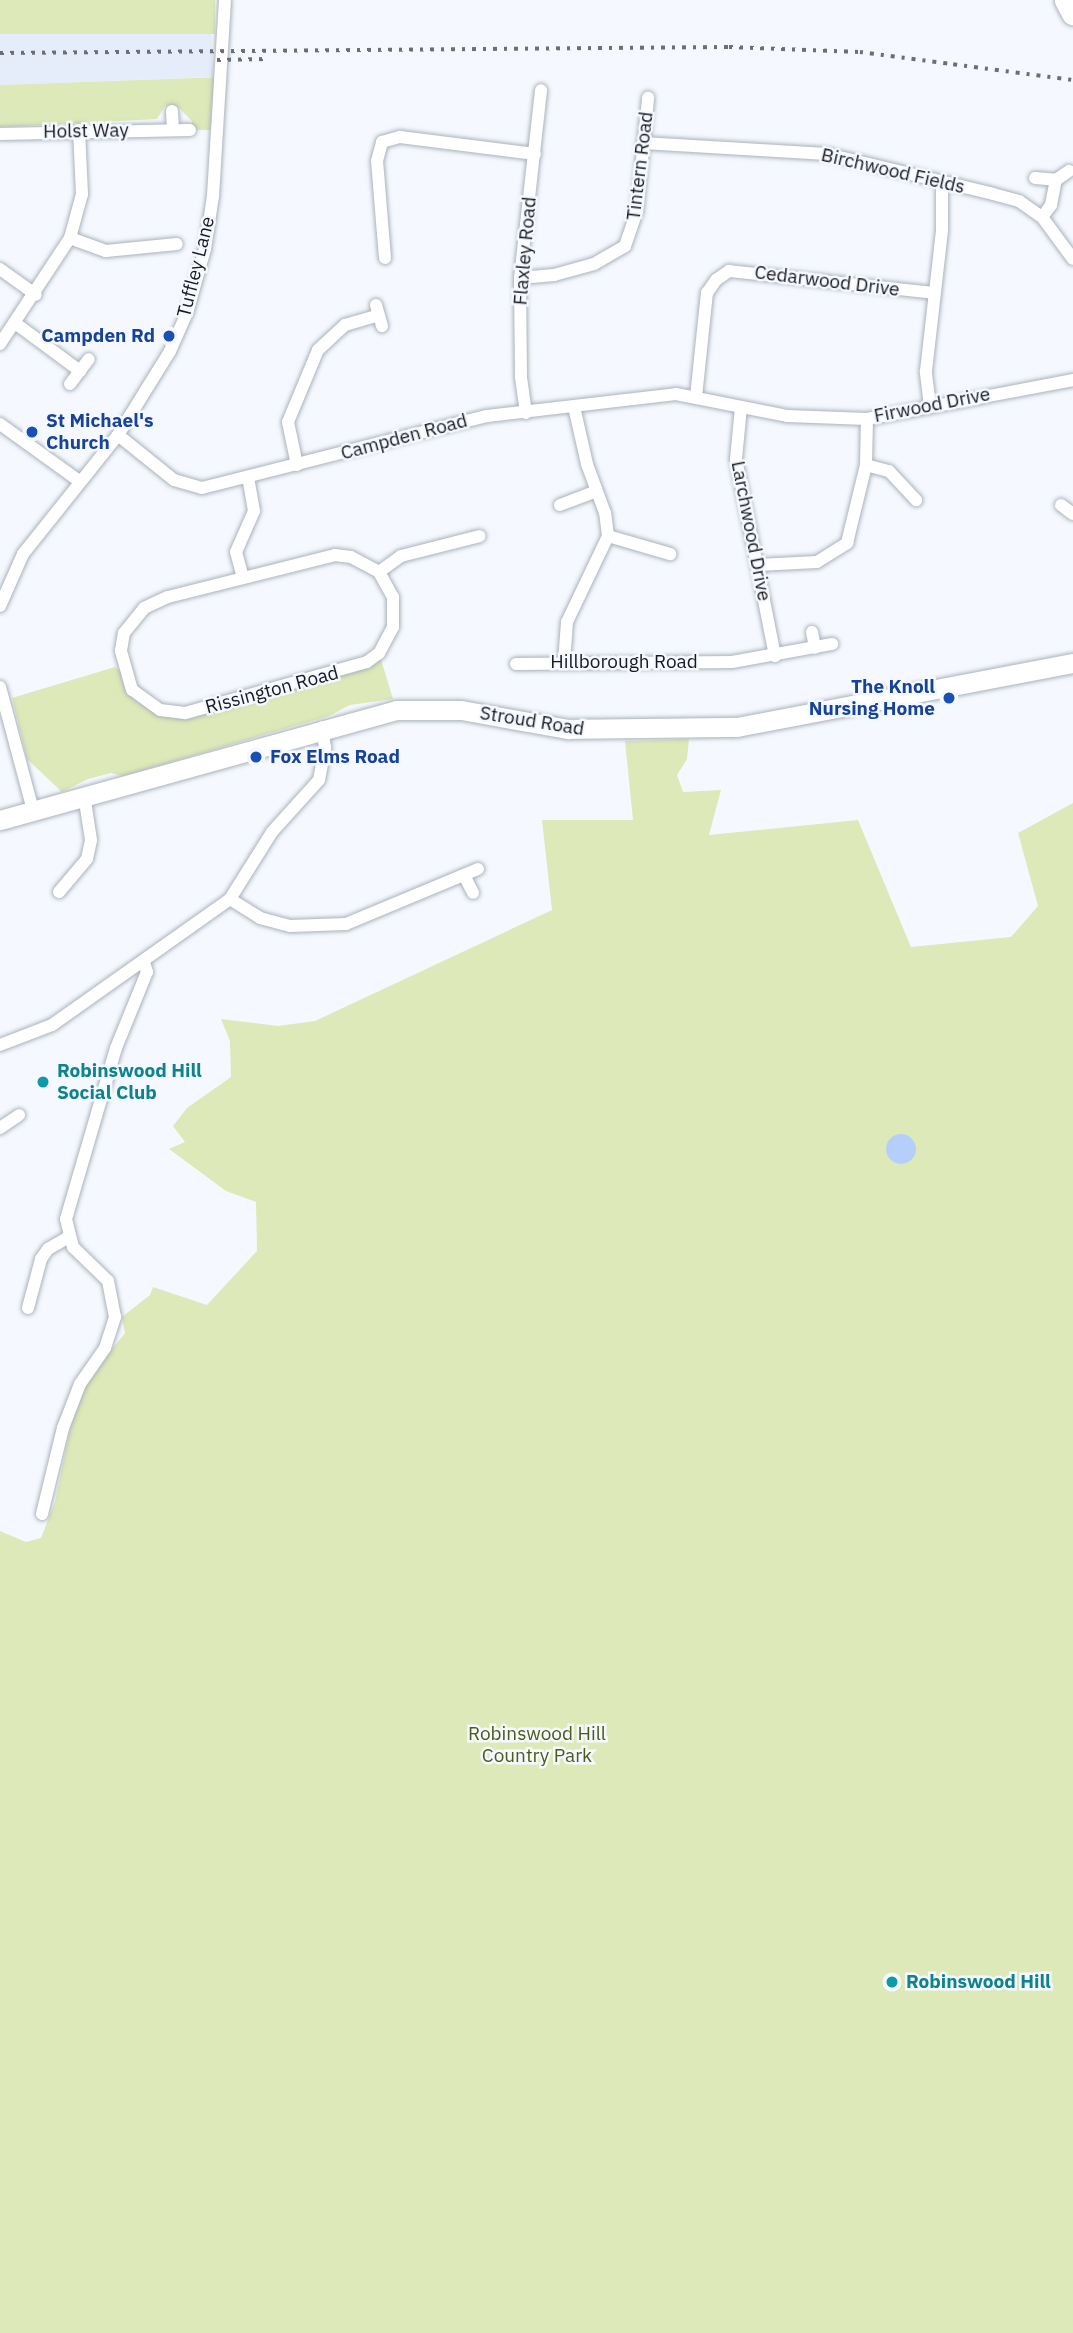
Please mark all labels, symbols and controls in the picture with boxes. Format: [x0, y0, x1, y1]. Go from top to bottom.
street label: Tintern Road [622, 110, 658, 222]
street label: Holst Way [43, 119, 129, 143]
street label: Birchwood Fields [819, 143, 967, 199]
street label: Flaxley Road [509, 196, 541, 306]
street label: Tuffley Lane [172, 214, 220, 320]
street label: Cedarwood Drive [753, 261, 901, 301]
place label: Campden Rd [41, 325, 155, 347]
marker: Campden Rd [161, 328, 177, 344]
street label: Firwood Drive [872, 383, 992, 427]
street label: Campden Road [338, 409, 470, 465]
place label: St Michael's Church [46, 410, 154, 454]
marker: St Michael's Church [24, 424, 40, 440]
street label: Larchwood Drive [726, 459, 776, 603]
street label: Hillborough Road [550, 651, 698, 673]
street label: Rissington Road [203, 661, 341, 719]
place label: The Knoll Nursing Home [809, 676, 935, 720]
marker: The Knoll Nursing Home [941, 690, 957, 706]
street label: Stroud Road [478, 702, 586, 740]
place label: Fox Elms Road [270, 746, 400, 768]
marker: Fox Elms Road [248, 749, 264, 765]
place label: Robinswood Hill Social Club [57, 1060, 202, 1104]
marker: Robinswood Hill Social Club [35, 1074, 51, 1090]
park label: Robinswood Hill Country Park [468, 1723, 606, 1767]
place label: Robinswood Hill [906, 1971, 1051, 1993]
marker: Robinswood Hill [884, 1974, 900, 1990]

